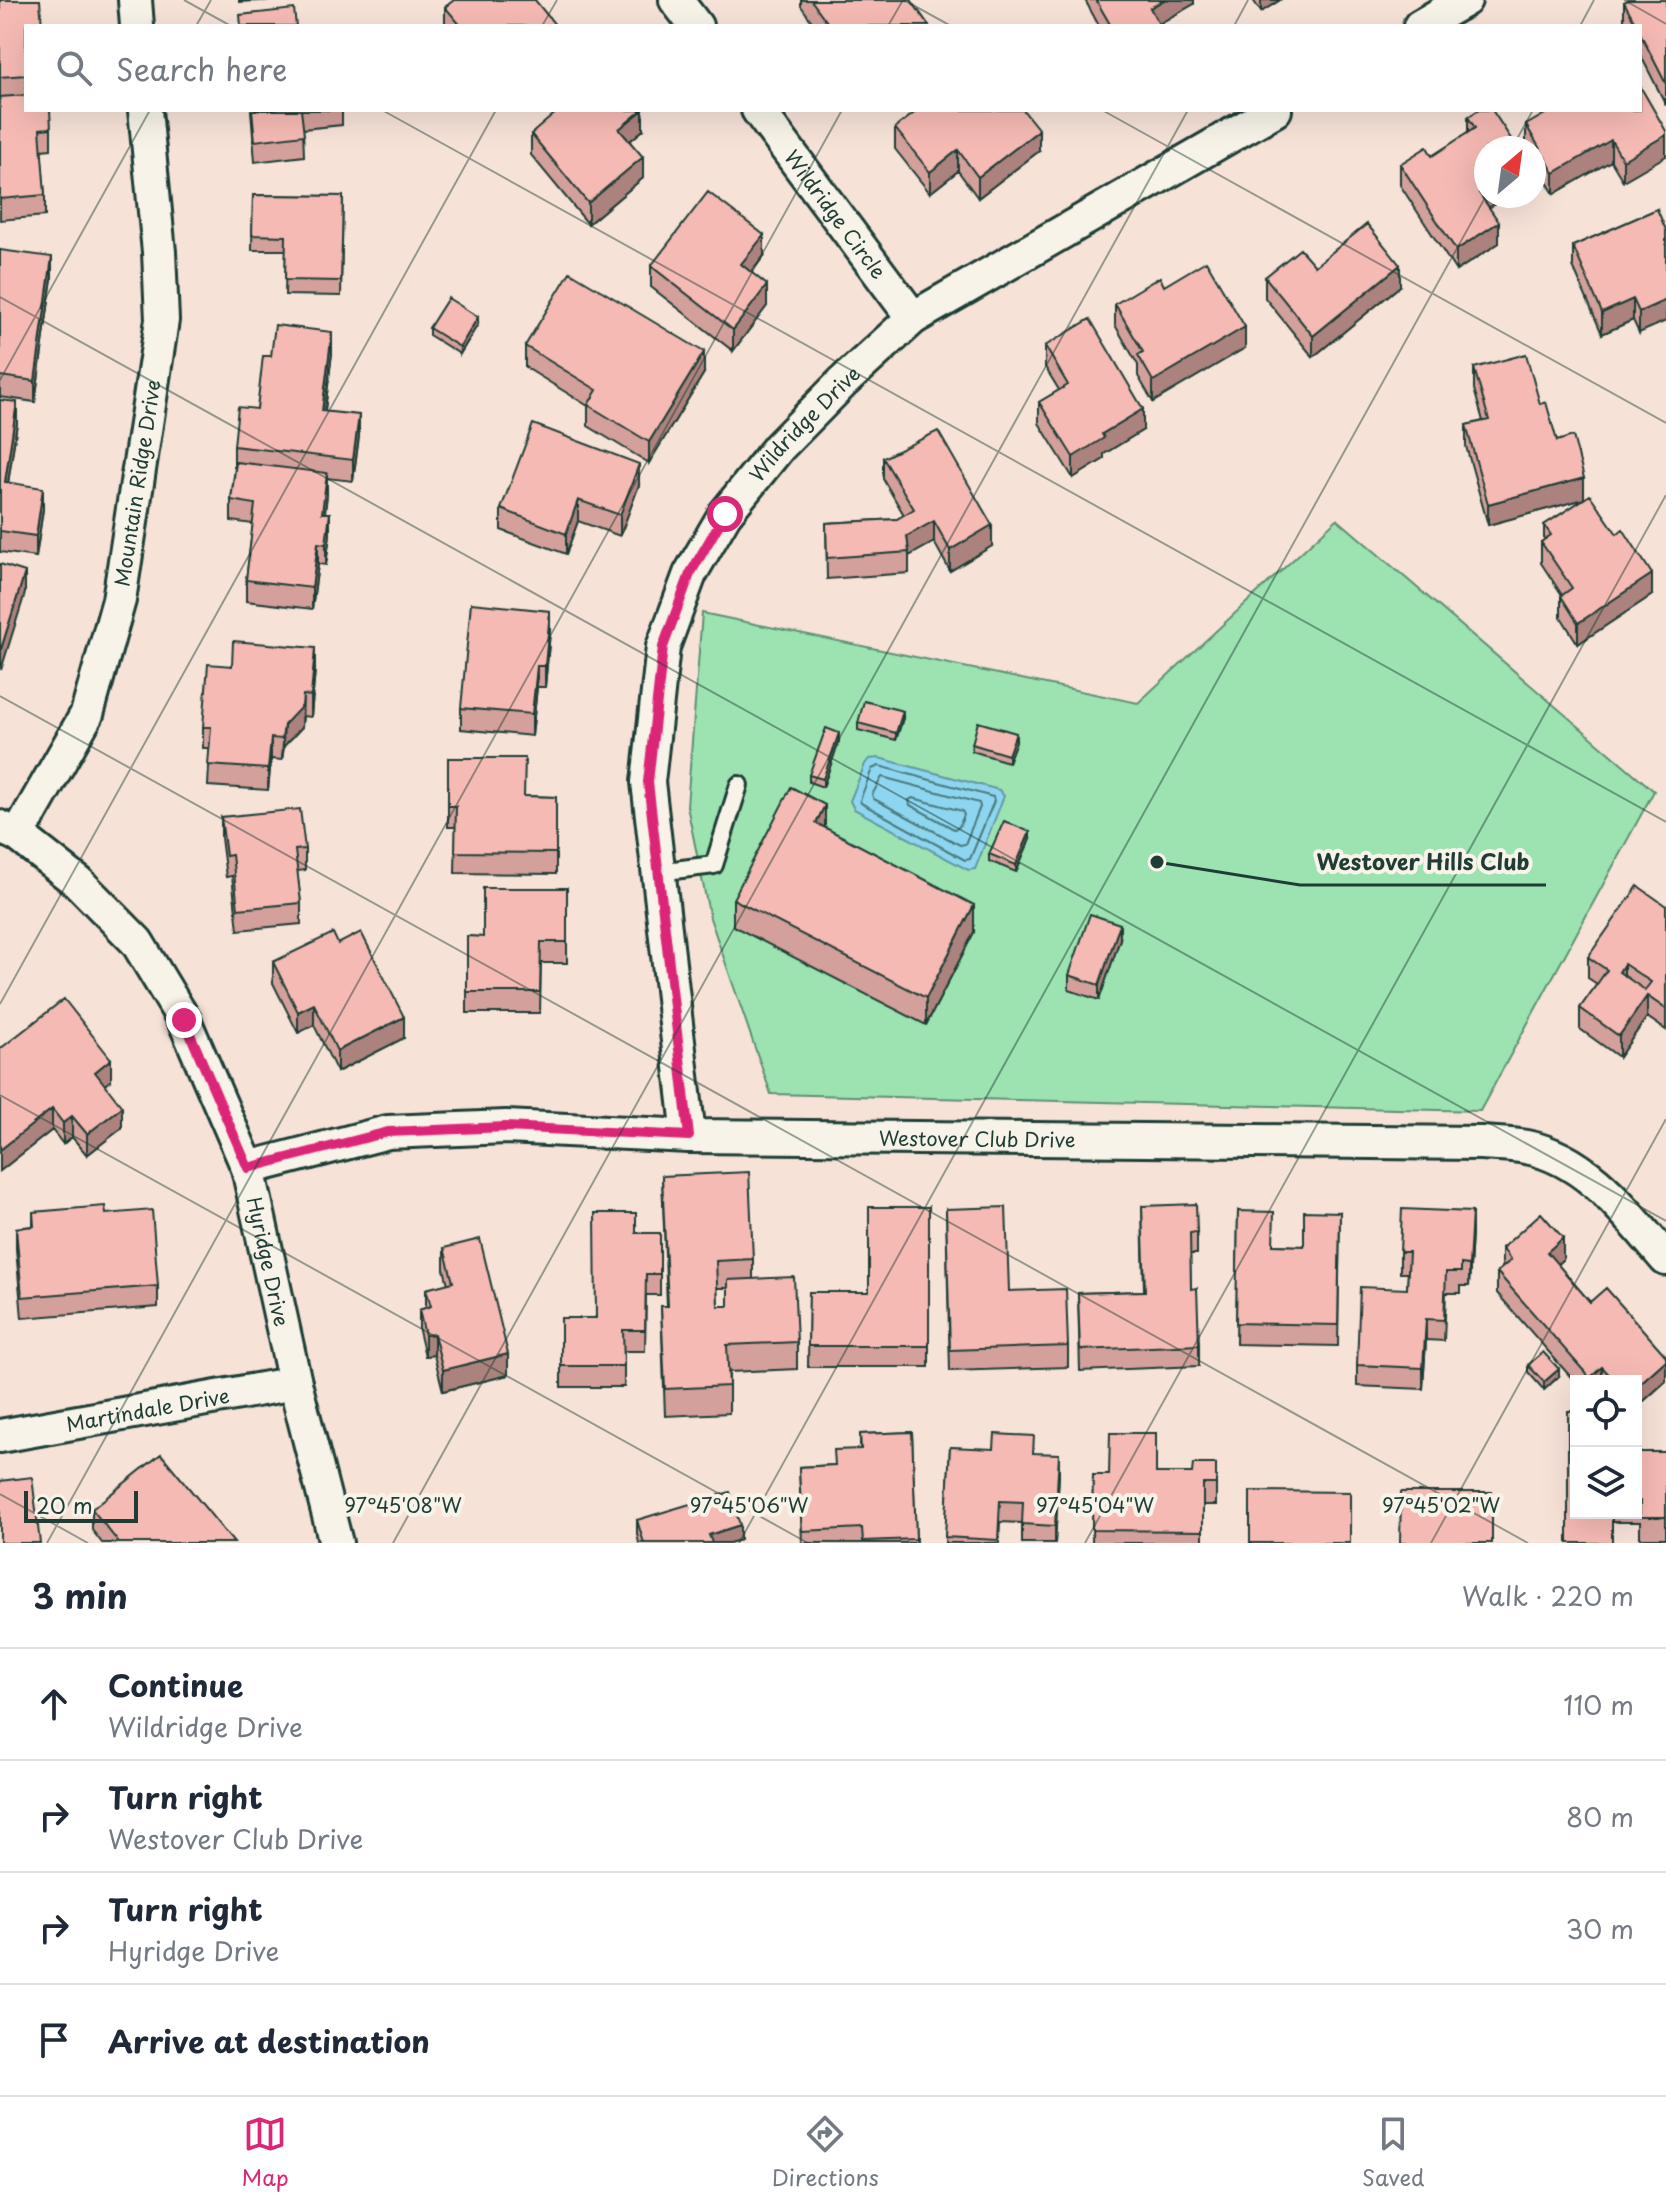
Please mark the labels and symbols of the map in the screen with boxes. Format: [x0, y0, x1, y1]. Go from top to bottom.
north arrow [1474, 136, 1546, 208]
street label: Wildridge Circle [778, 143, 894, 285]
street label: Wildridge Drive [742, 359, 867, 488]
street label: Mountain Ridge Drive [106, 378, 168, 589]
route start [707, 496, 743, 532]
callout: Westover Hills Club [1300, 839, 1546, 885]
text: Westover Hills Club [1316, 844, 1530, 877]
route end [166, 1002, 202, 1038]
street label: Westover Club Drive [879, 1123, 1075, 1154]
street label: Hyridge Drive [240, 1194, 297, 1329]
street label: Martindale Drive [64, 1380, 232, 1439]
scale bar [24, 1487, 138, 1523]
text: 97°45'08"W [344, 1490, 462, 1520]
text: 97°45'06"W [690, 1490, 809, 1520]
text: 97°45'04"W [1036, 1490, 1154, 1520]
text: 97°45'02"W [1382, 1490, 1501, 1520]

